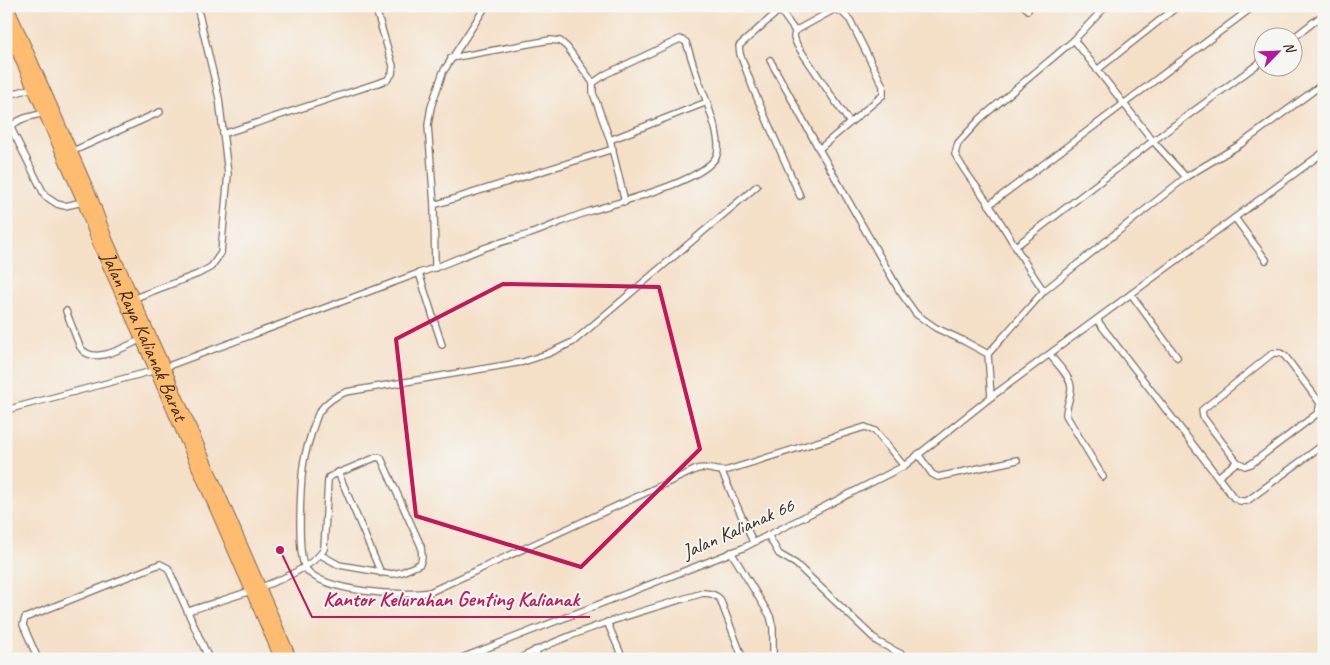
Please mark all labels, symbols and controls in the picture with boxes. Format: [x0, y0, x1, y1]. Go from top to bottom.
north arrow [1252, 28, 1302, 78]
text: N [1280, 39, 1300, 56]
street label: Jalan Raya Kalianak Barat [95, 247, 194, 427]
street label: Jalan Kalianak 66 [677, 492, 799, 565]
callout: Kantor Kelurahan Genting Kalianak [312, 581, 590, 617]
text: Kantor Kelurahan Genting Kalianak [323, 586, 581, 612]

